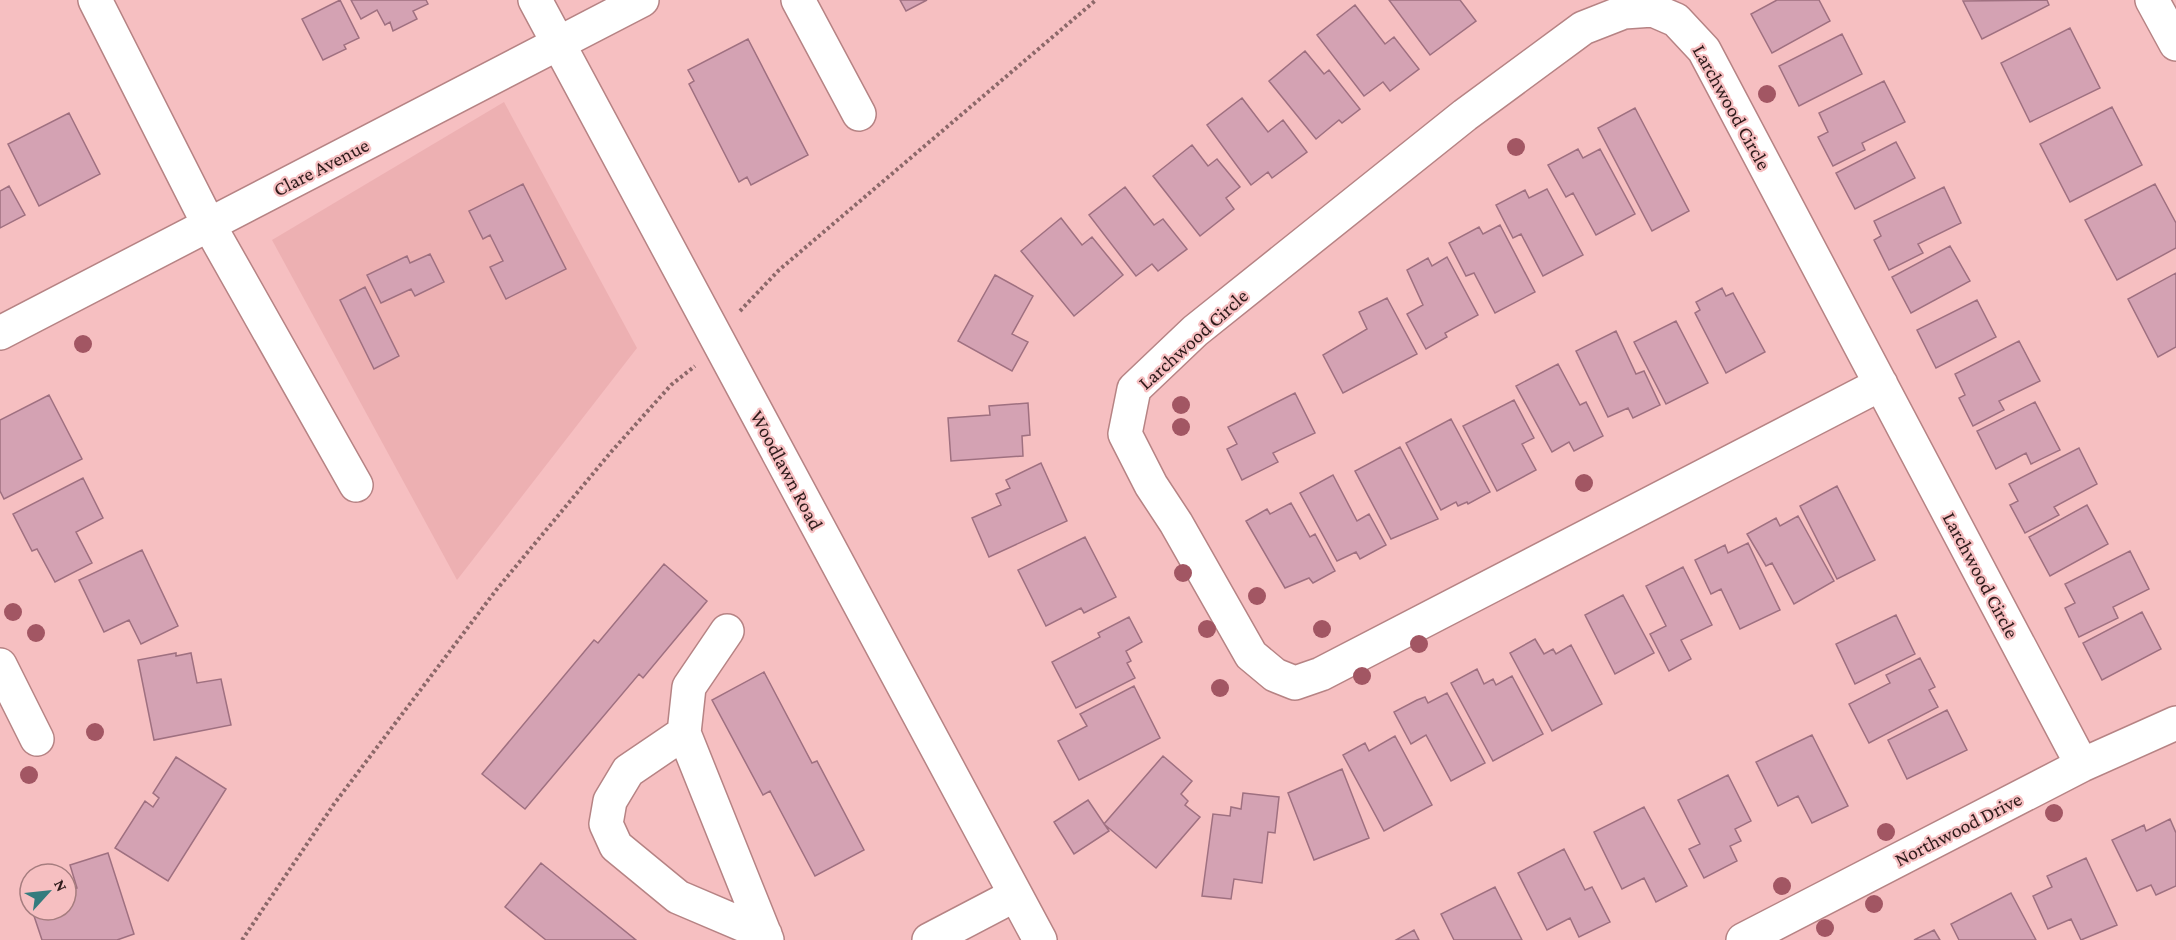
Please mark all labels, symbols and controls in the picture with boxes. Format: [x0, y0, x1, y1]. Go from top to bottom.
street label: Larchwood Circle [1689, 41, 1776, 173]
street label: Clare Avenue [269, 133, 373, 201]
street label: Larchwood Circle [1134, 284, 1252, 394]
street label: Woodlawn Road [746, 407, 828, 534]
street label: Larchwood Circle [1939, 508, 2024, 642]
street label: Northwood Drive [1891, 787, 2025, 870]
north arrow [18, 862, 78, 922]
text: N [51, 877, 71, 894]

